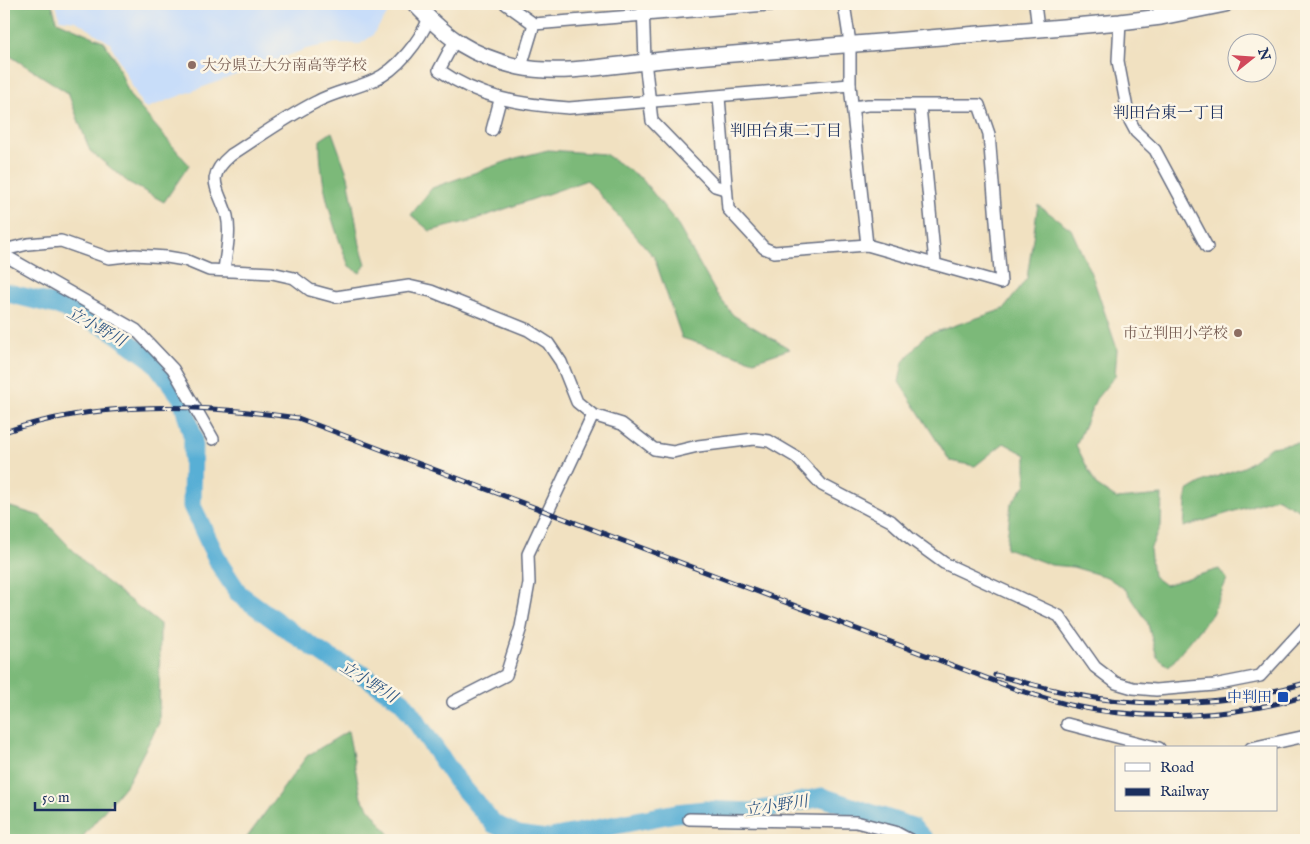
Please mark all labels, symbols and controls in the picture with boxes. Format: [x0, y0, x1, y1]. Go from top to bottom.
north arrow [1228, 32, 1278, 82]
text: N [1253, 45, 1274, 63]
place label: 大分県立大分南高等学校 [202, 56, 367, 75]
marker: 大分県立大分南高等学校 [186, 59, 198, 71]
district label: 判田台東一丁目 [1113, 104, 1225, 124]
district label: 判田台東二丁目 [730, 122, 842, 142]
water label: 立小野川 [63, 303, 131, 353]
place label: 市立判田小学校 [1123, 324, 1228, 343]
marker: 市立判田小学校 [1232, 327, 1244, 339]
water label: 立小野川 [335, 657, 402, 709]
place label: 中判田 [1227, 688, 1272, 707]
marker: 中判田 [1276, 690, 1290, 704]
legend [1115, 746, 1278, 812]
text: Road [1160, 758, 1195, 777]
scale bar [35, 779, 115, 811]
text: Railway [1160, 782, 1210, 801]
text: 50 m [42, 788, 70, 807]
water label: 立小野川 [743, 792, 811, 822]

